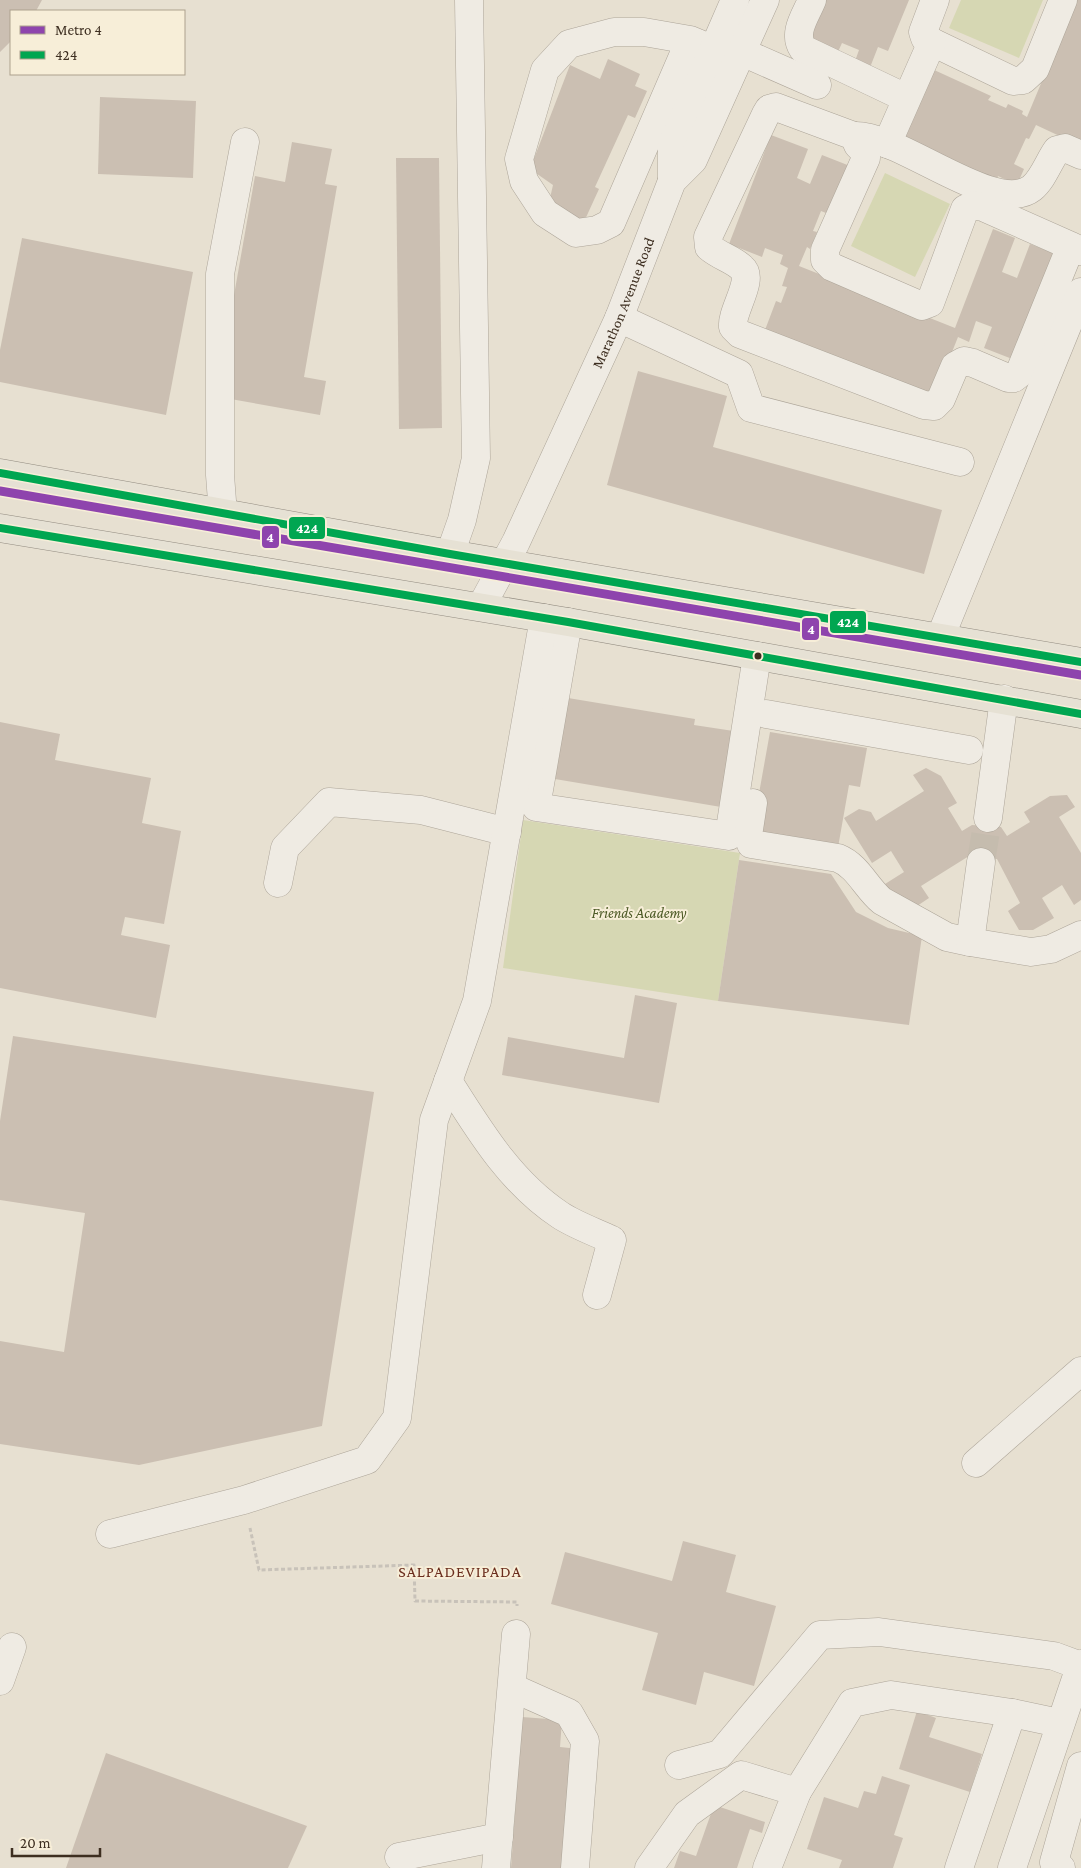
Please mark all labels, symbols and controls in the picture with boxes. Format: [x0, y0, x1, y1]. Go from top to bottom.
legend [10, 10, 185, 75]
text: Metro 4 [55, 22, 102, 38]
text: 424 [55, 47, 77, 63]
street label: Marathon Avenue Road [589, 235, 657, 371]
line badge: 424 [288, 516, 326, 540]
text: 424 [296, 520, 319, 536]
line badge: 4 [261, 525, 280, 549]
text: 4 [266, 529, 274, 545]
line badge: 424 [829, 610, 867, 634]
text: 424 [837, 614, 860, 630]
line badge: 4 [801, 617, 820, 641]
text: 4 [807, 621, 815, 637]
unlabelled marker [753, 651, 763, 661]
park label: Friends Academy [591, 905, 687, 922]
district label: SALPADEVIPADA [398, 1563, 522, 1580]
scale bar [12, 1826, 100, 1858]
text: 20 m [20, 1835, 51, 1851]

